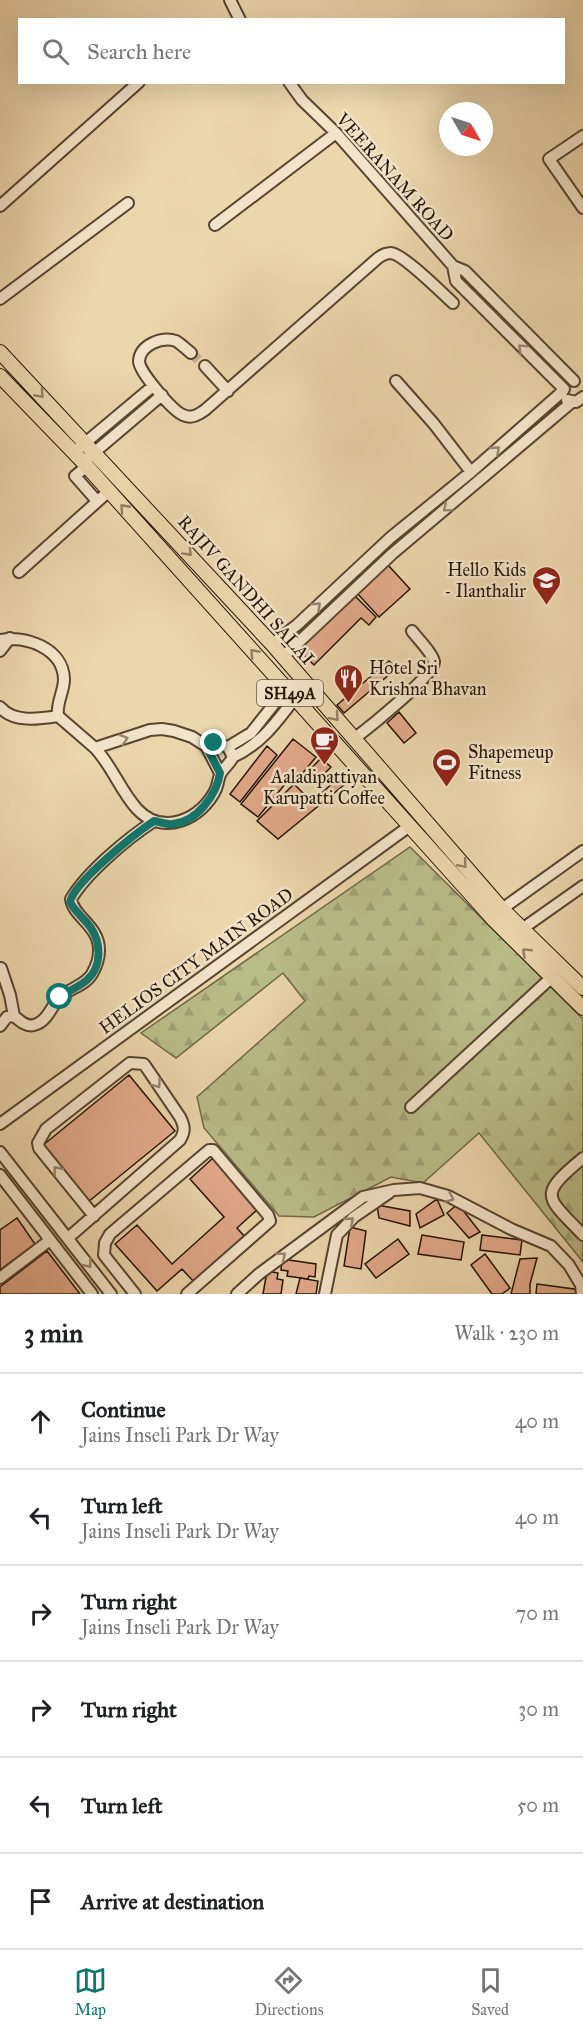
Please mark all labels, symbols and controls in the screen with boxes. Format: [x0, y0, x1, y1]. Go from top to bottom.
search box [18, 18, 565, 84]
icon: search [39, 35, 72, 68]
text: Search here [87, 38, 191, 65]
north arrow [439, 102, 493, 156]
street label: VEERANAM ROAD [331, 108, 458, 246]
one-way arrow [519, 344, 530, 355]
one-way arrow [33, 388, 44, 398]
one-way arrow [489, 446, 499, 457]
one-way arrow [443, 501, 454, 512]
one-way arrow [120, 504, 131, 514]
street label: RAJIV GANDHI SALAI [172, 511, 319, 670]
one-way arrow [180, 545, 191, 556]
place label: Hello Kids - Ilanthalir [444, 559, 526, 602]
school or university icon: Hello Kids - Ilanthalir [531, 564, 563, 606]
one-way arrow [311, 602, 321, 613]
one-way arrow [250, 649, 261, 660]
place label: Hotel Sri Krishna Bhavan [369, 657, 487, 700]
restaurant icon: Hotel Sri Krishna Bhavan [332, 662, 364, 704]
road number: SH49A [257, 680, 323, 706]
one-way arrow [328, 710, 339, 721]
cafe icon: Aaladipattiyan Karupatti Coffee [308, 724, 340, 766]
route end [200, 729, 226, 755]
one-way arrow [118, 733, 129, 746]
place label: Shapemeup Fitness [468, 741, 554, 784]
sports icon: Shapemeup Fitness [431, 746, 463, 788]
place label: Aaladipattiyan Karupatti Coffee [263, 766, 385, 809]
one-way arrow [456, 857, 467, 868]
street label: HELIOS CITY MAIN ROAD [95, 883, 297, 1039]
one-way arrow [523, 949, 534, 960]
route start [46, 983, 72, 1009]
one-way arrow [150, 1077, 161, 1088]
one-way arrow [53, 1166, 64, 1177]
one-way arrow [444, 1191, 455, 1203]
one-way arrow [343, 1218, 354, 1229]
one-way arrow [275, 1253, 286, 1264]
one-way arrow [81, 1257, 92, 1268]
text: 3 min [24, 1317, 83, 1349]
text: Walk · 230 m [454, 1321, 559, 1345]
text: Continue [81, 1396, 166, 1423]
icon: ahead [24, 1405, 57, 1438]
text: 40 m [515, 1409, 559, 1433]
text: Jains Inseli Park Dr Way [81, 1423, 279, 1447]
text: Turn left [81, 1492, 163, 1519]
icon: left [24, 1501, 57, 1534]
text: 40 m [515, 1505, 559, 1529]
text: Jains Inseli Park Dr Way [81, 1519, 279, 1543]
text: Turn right [81, 1588, 177, 1615]
icon: right [24, 1597, 57, 1630]
text: 70 m [516, 1601, 559, 1625]
text: Jains Inseli Park Dr Way [81, 1615, 279, 1639]
icon: right [24, 1693, 57, 1726]
text: Turn right [81, 1696, 177, 1723]
text: 30 m [518, 1697, 559, 1721]
icon: left [24, 1789, 57, 1822]
text: Turn left [81, 1792, 163, 1819]
text: 50 m [517, 1793, 559, 1817]
icon: arrive [24, 1885, 57, 1918]
text: Arrive at destination [81, 1888, 264, 1915]
tab: Map [74, 1964, 107, 2019]
tab: Directions [255, 1964, 323, 2019]
tab: Saved [471, 1964, 509, 2019]

